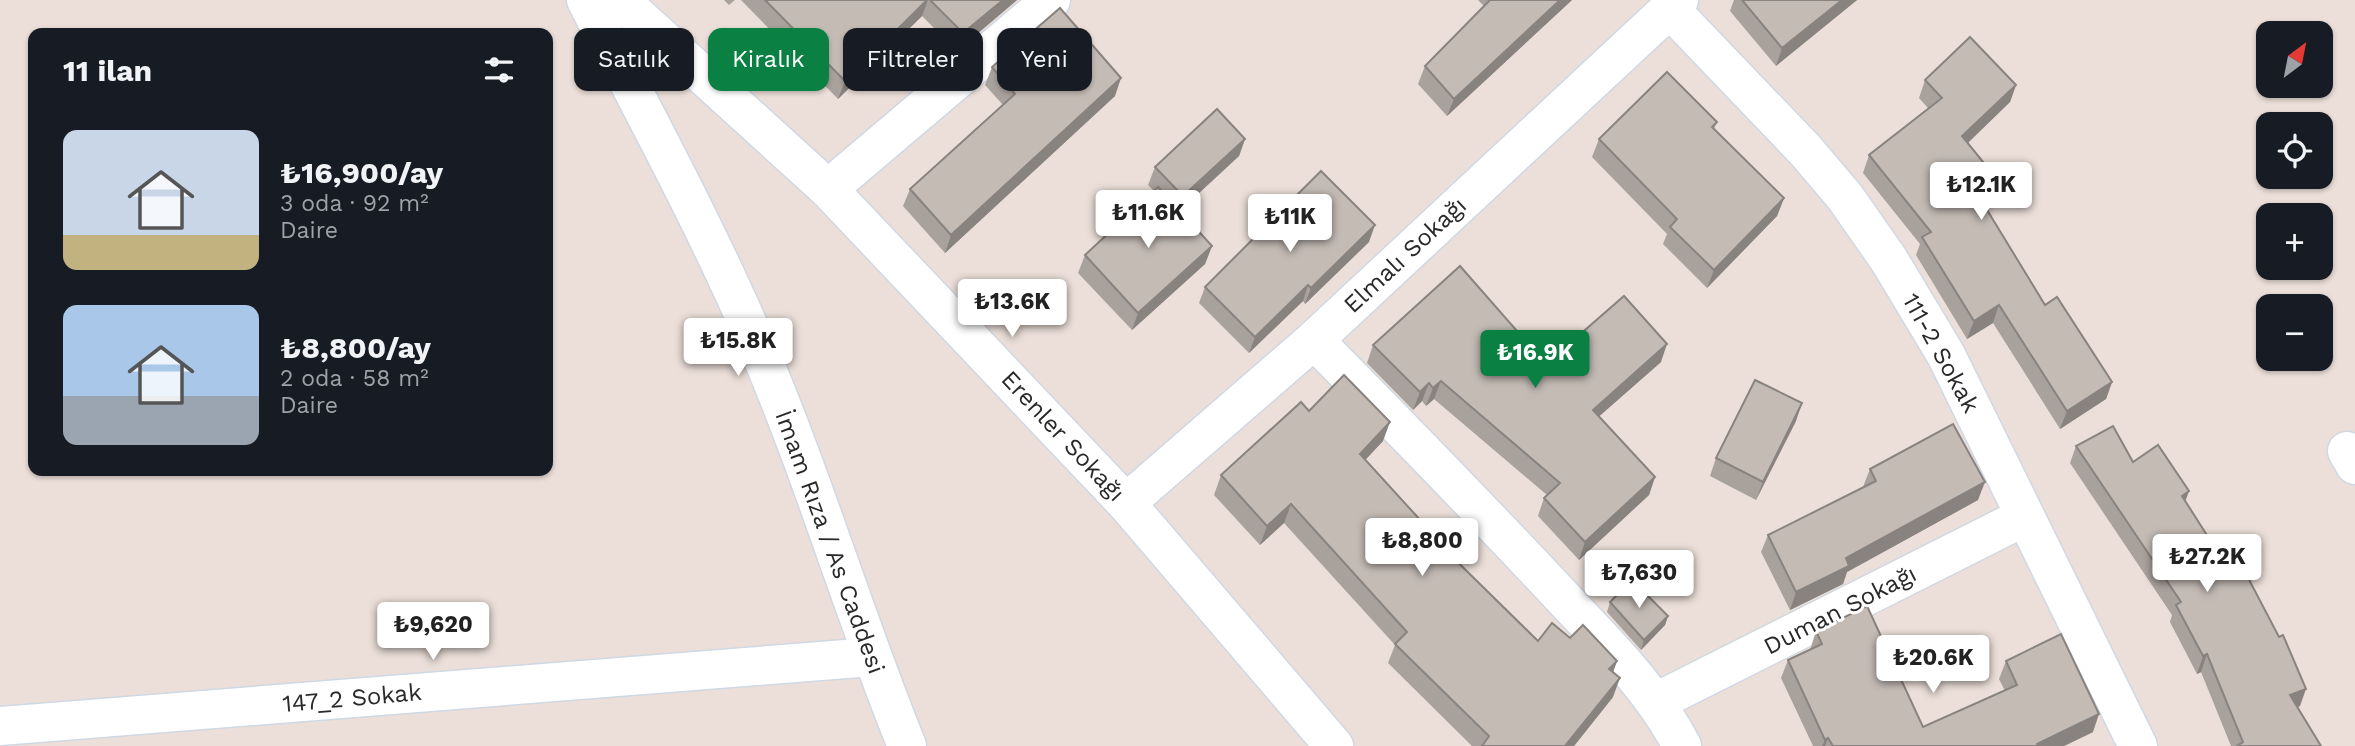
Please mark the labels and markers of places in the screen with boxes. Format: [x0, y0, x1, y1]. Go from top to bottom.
pin: ₺12.1K [1924, 162, 2038, 222]
pin: ₺11.6K [1091, 190, 1205, 250]
pin: ₺11K [1249, 194, 1331, 254]
pin: ₺13.6K [955, 280, 1069, 339]
pin: ₺15.8K [681, 318, 795, 378]
pin: ₺16.9K [1478, 330, 1592, 390]
pin: ₺8,800 [1365, 518, 1479, 578]
pin: ₺27.2K [2150, 534, 2264, 594]
pin: ₺7,630 [1582, 550, 1696, 610]
pin: ₺9,620 [376, 602, 490, 662]
pin: ₺20.6K [1876, 636, 1990, 695]

